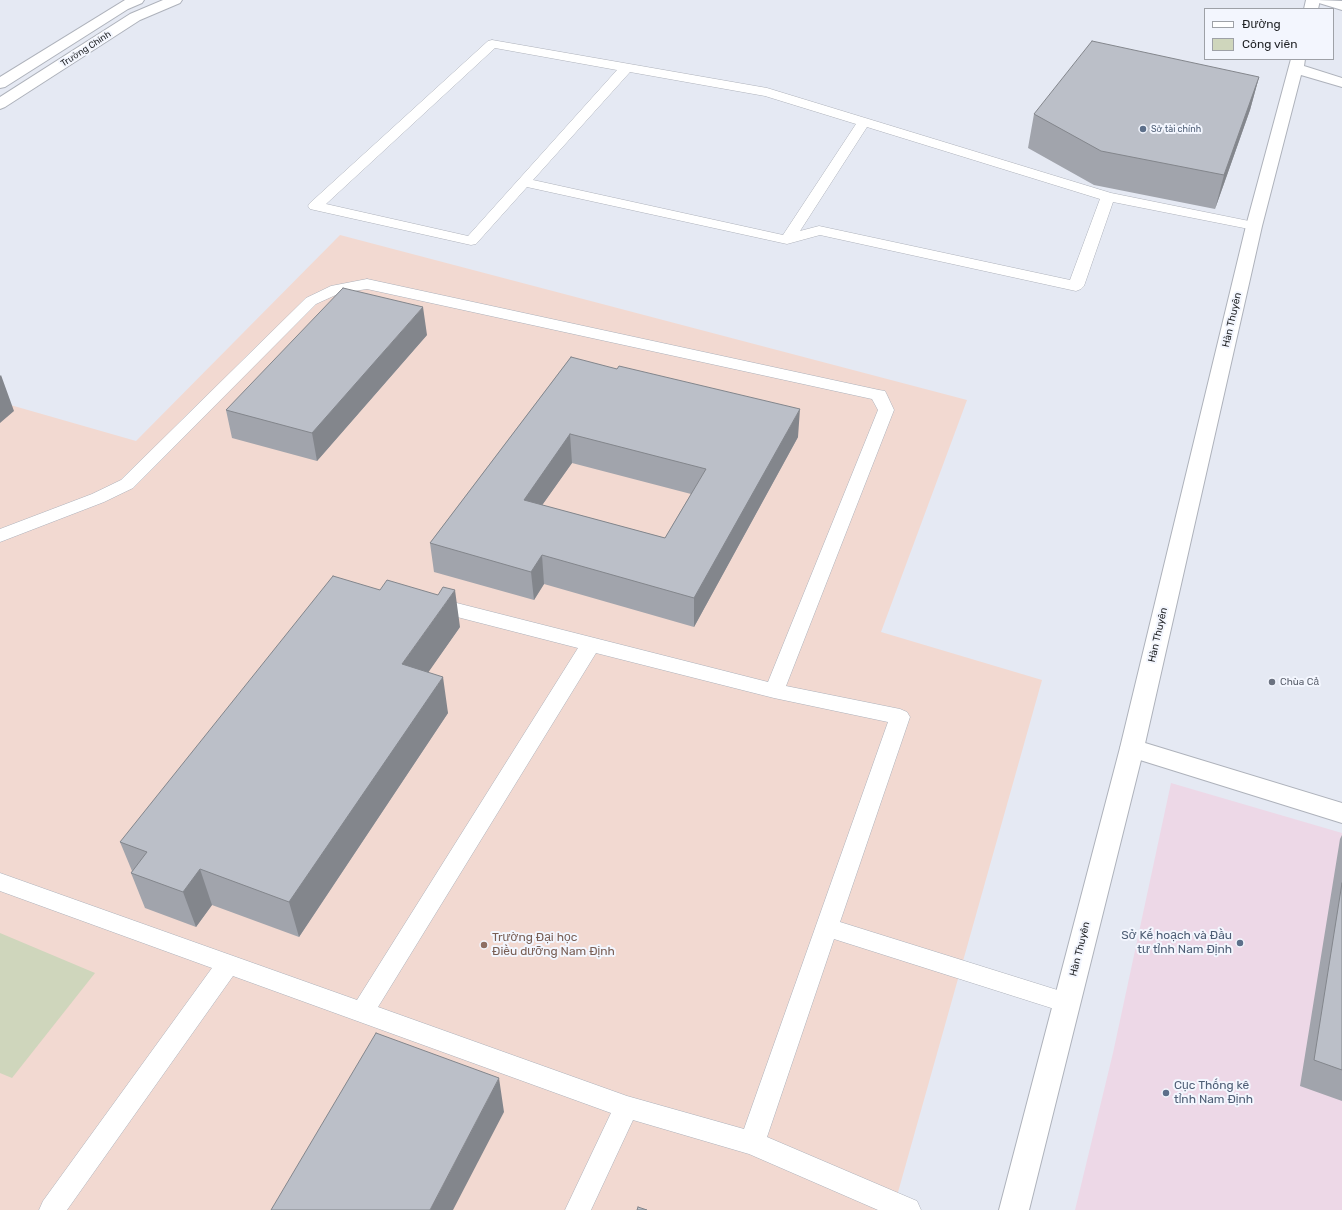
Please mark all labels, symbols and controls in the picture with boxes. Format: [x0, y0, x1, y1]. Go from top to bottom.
legend [1204, 8, 1334, 60]
text: Đường [1242, 17, 1281, 31]
street label: Trường Chinh [59, 29, 113, 69]
text: Công viên [1242, 37, 1297, 51]
marker: Sở tài chính [1138, 124, 1148, 134]
place label: Sở tài chính [1151, 124, 1201, 134]
street label: Hàn Thuyên [1220, 291, 1244, 349]
street label: Hàn Thuyên [1146, 606, 1170, 664]
place label: Chùa Cả [1280, 676, 1319, 688]
marker: Chùa Cả [1267, 677, 1277, 687]
street label: Hàn Thuyên [1067, 920, 1093, 978]
place label: Sở Kế hoạch và Đầu tư tỉnh Nam Định [1121, 929, 1232, 957]
place label: Trường Đại học Điều dưỡng Nam Định [492, 931, 615, 959]
marker: Sở Kế hoạch và Đầu tư tỉnh Nam Định [1235, 938, 1245, 948]
marker: Trường Đại học Điều dưỡng Nam Định [479, 940, 489, 950]
place label: Cục Thống kê tỉnh Nam Định [1174, 1079, 1253, 1107]
marker: Cục Thống kê tỉnh Nam Định [1161, 1088, 1171, 1098]

